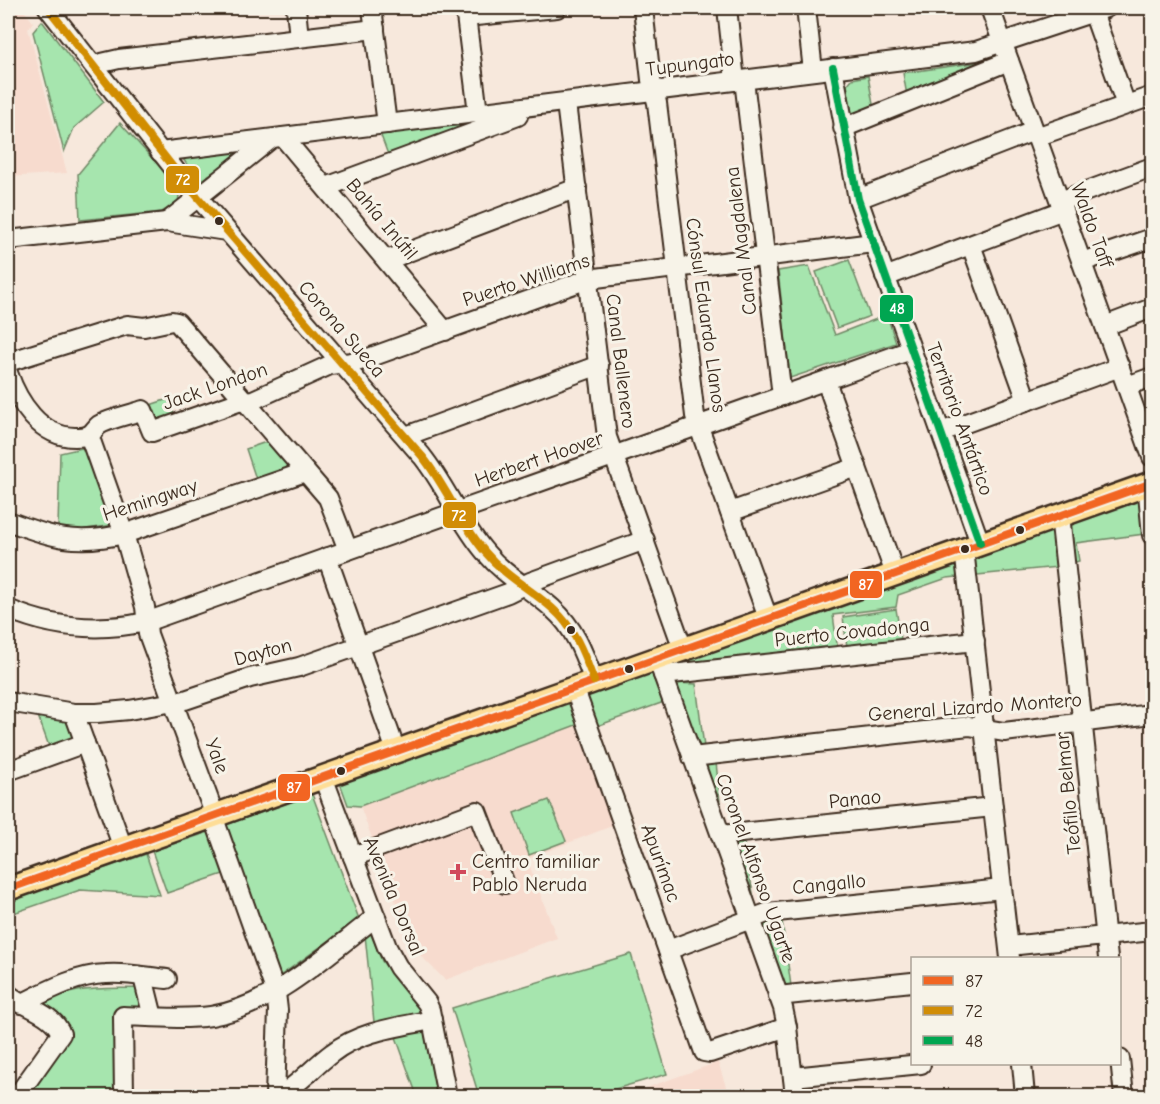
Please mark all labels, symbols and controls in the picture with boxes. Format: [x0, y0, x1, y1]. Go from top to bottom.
street label: Tupungato [644, 47, 736, 81]
line badge: 72 [165, 165, 200, 194]
street label: Canal Magdalena [720, 165, 762, 317]
text: 72 [175, 171, 191, 189]
street label: Bahía Inútil [341, 174, 423, 264]
street label: Waldo Taff [1066, 179, 1118, 272]
unlabelled marker [213, 215, 225, 227]
street label: Cónsul Eduardo Llanos [681, 216, 731, 414]
street label: Puerto Williams [460, 249, 592, 311]
street label: Corona Sueca [294, 276, 390, 382]
street label: Canal Ballenero [601, 292, 641, 430]
line badge: 48 [879, 294, 914, 323]
text: 48 [889, 300, 905, 318]
street label: Territorio Antártico [922, 339, 998, 499]
street label: Jack London [160, 357, 270, 415]
street label: Herbert Hoover [472, 426, 607, 492]
street label: Hemingway [100, 474, 200, 526]
line badge: 72 [442, 501, 477, 529]
text: 72 [451, 507, 467, 525]
unlabelled marker [1014, 524, 1026, 536]
unlabelled marker [959, 543, 971, 555]
line badge: 87 [849, 570, 883, 599]
text: 87 [858, 576, 874, 594]
street label: Puerto Covadonga [773, 612, 931, 652]
unlabelled marker [565, 624, 577, 636]
street label: Dayton [232, 633, 294, 671]
unlabelled marker [623, 663, 635, 675]
street label: General Lizardo Montero [867, 688, 1083, 726]
street label: Teófilo Belmar [1050, 731, 1086, 855]
street label: Yale [200, 735, 234, 777]
unlabelled marker [335, 765, 347, 777]
street label: Coronel Alfonso Ugarte [711, 770, 801, 966]
line badge: 87 [277, 773, 311, 802]
text: 87 [286, 779, 302, 797]
street label: Panao [828, 785, 882, 813]
street label: Apurímac [636, 821, 686, 906]
street label: Avenida Dorsal [359, 833, 429, 959]
place label: Centro familiar Pablo Neruda [472, 850, 600, 896]
marker: Centro familiar Pablo Neruda [449, 863, 467, 881]
street label: Cangallo [791, 869, 867, 899]
legend [911, 957, 1121, 1065]
text: 87 [965, 971, 983, 992]
text: 72 [965, 1001, 983, 1022]
text: 48 [965, 1031, 983, 1052]

